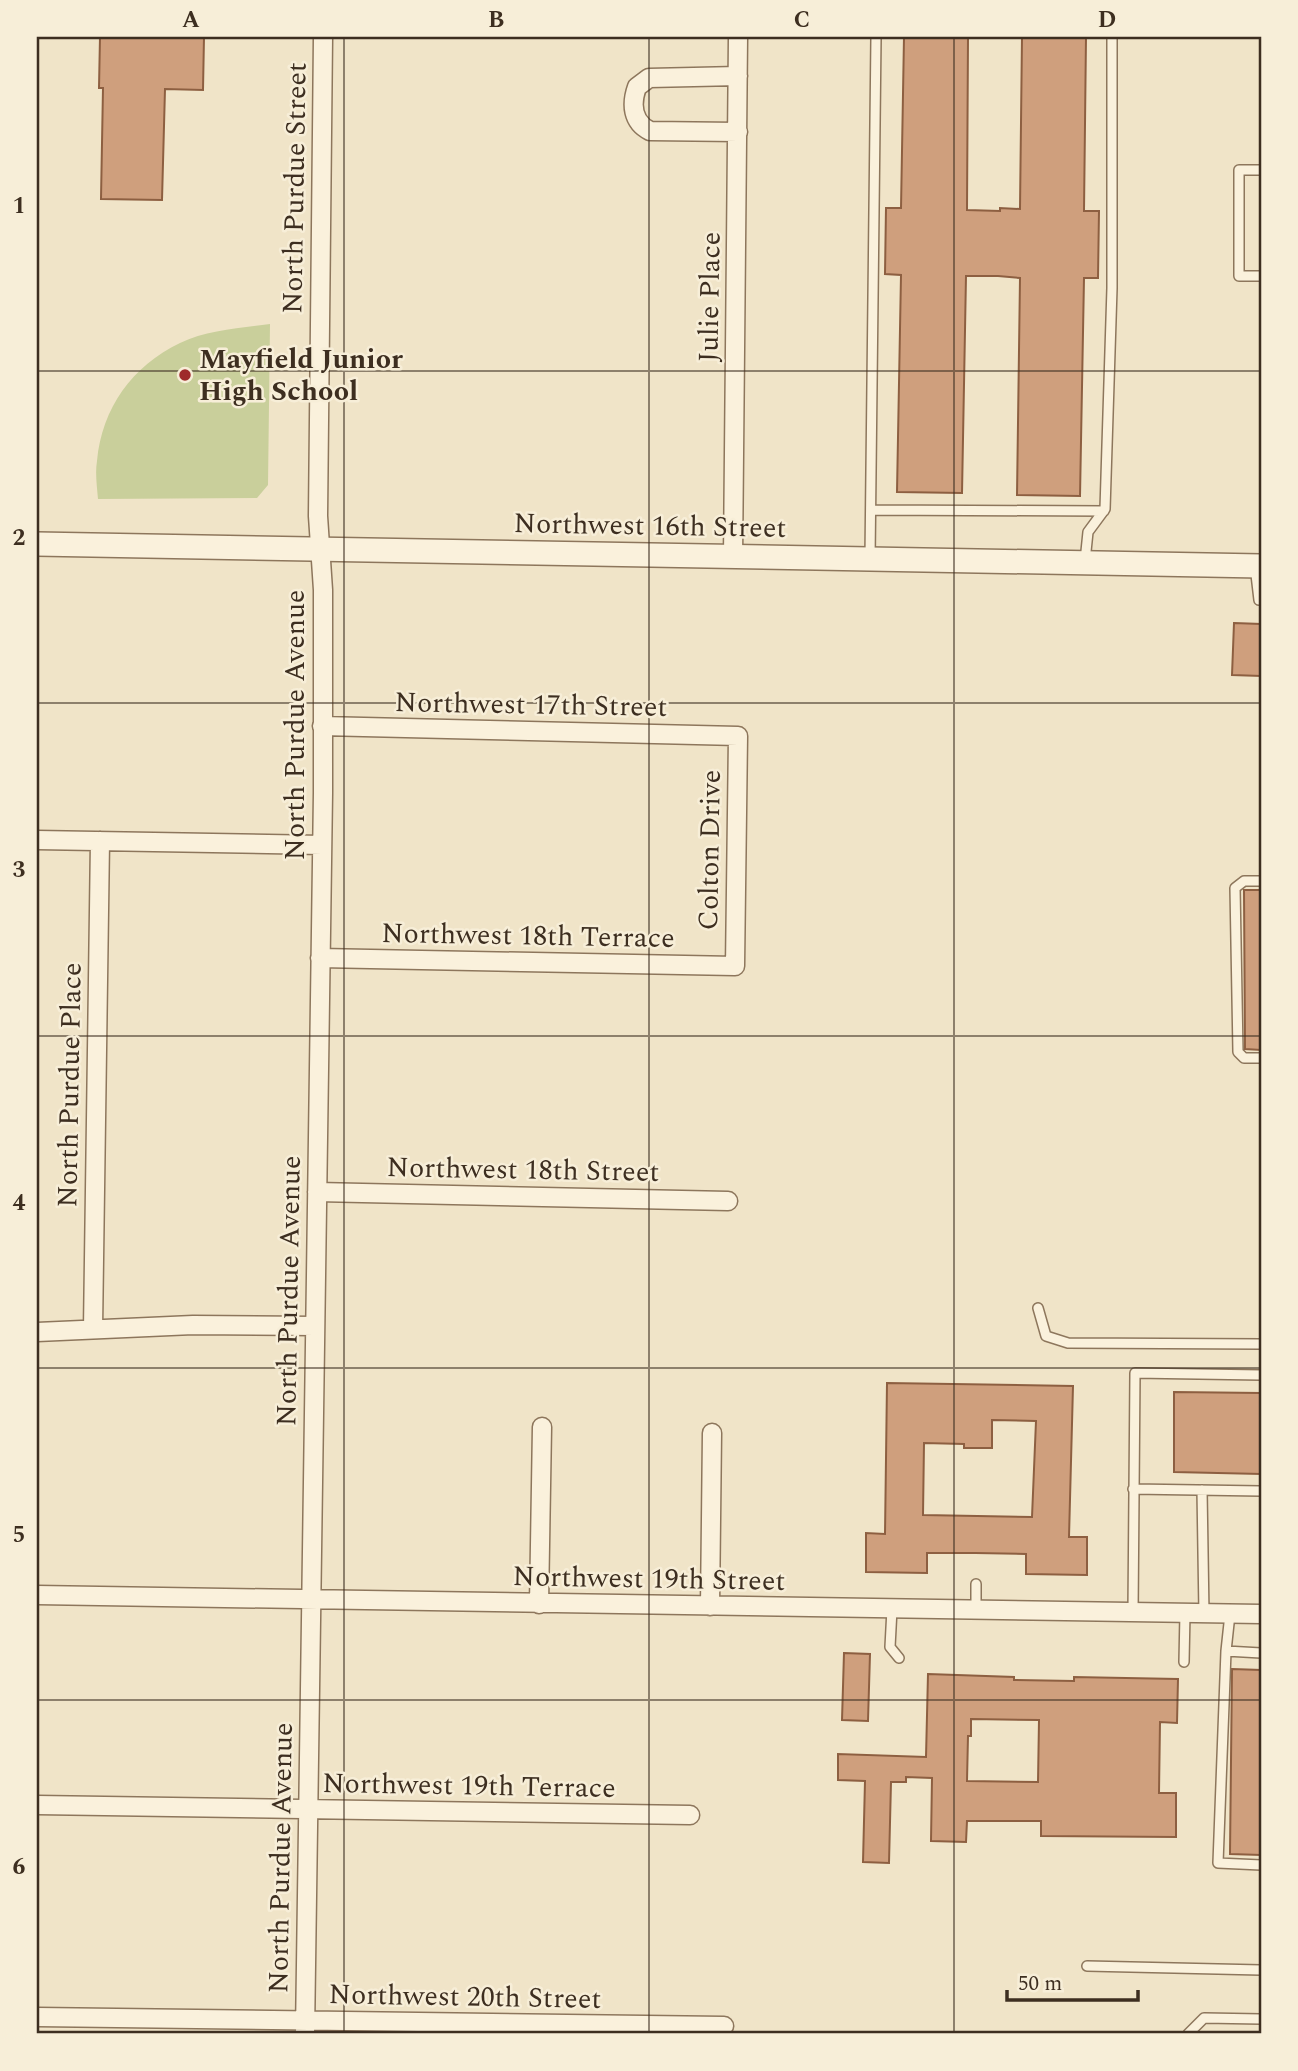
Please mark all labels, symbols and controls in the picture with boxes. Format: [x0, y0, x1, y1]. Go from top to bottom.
text: A [182, 3, 200, 38]
text: B [488, 3, 504, 38]
text: C [794, 3, 810, 38]
text: D [1098, 3, 1116, 38]
street label: North Purdue Street [271, 62, 319, 314]
text: 1 [13, 189, 25, 224]
street label: Julie Place [687, 231, 733, 363]
place label: Mayfield Junior High School [199, 338, 403, 413]
marker: Mayfield Junior High School [177, 367, 193, 383]
street label: Northwest 16th Street [513, 502, 787, 550]
text: 2 [13, 521, 26, 556]
street label: North Purdue Avenue [274, 590, 317, 860]
street label: Northwest 17th Street [394, 681, 668, 729]
street label: Colton Drive [687, 769, 733, 931]
text: 3 [13, 853, 26, 888]
street label: Northwest 18th Terrace [381, 912, 675, 960]
street label: North Purdue Place [46, 962, 94, 1208]
street label: Northwest 18th Street [386, 1146, 660, 1194]
street label: North Purdue Avenue [265, 1155, 313, 1427]
text: 4 [13, 1186, 26, 1221]
text: 5 [13, 1518, 25, 1553]
street label: Northwest 19th Street [512, 1555, 786, 1603]
street label: North Purdue Avenue [257, 1722, 305, 1994]
street label: Northwest 19th Terrace [322, 1762, 616, 1810]
text: 6 [13, 1850, 26, 1885]
scale bar [1007, 1959, 1139, 2003]
text: 50 m [1018, 1968, 1062, 2000]
street label: Northwest 20th Street [328, 1973, 602, 2021]

